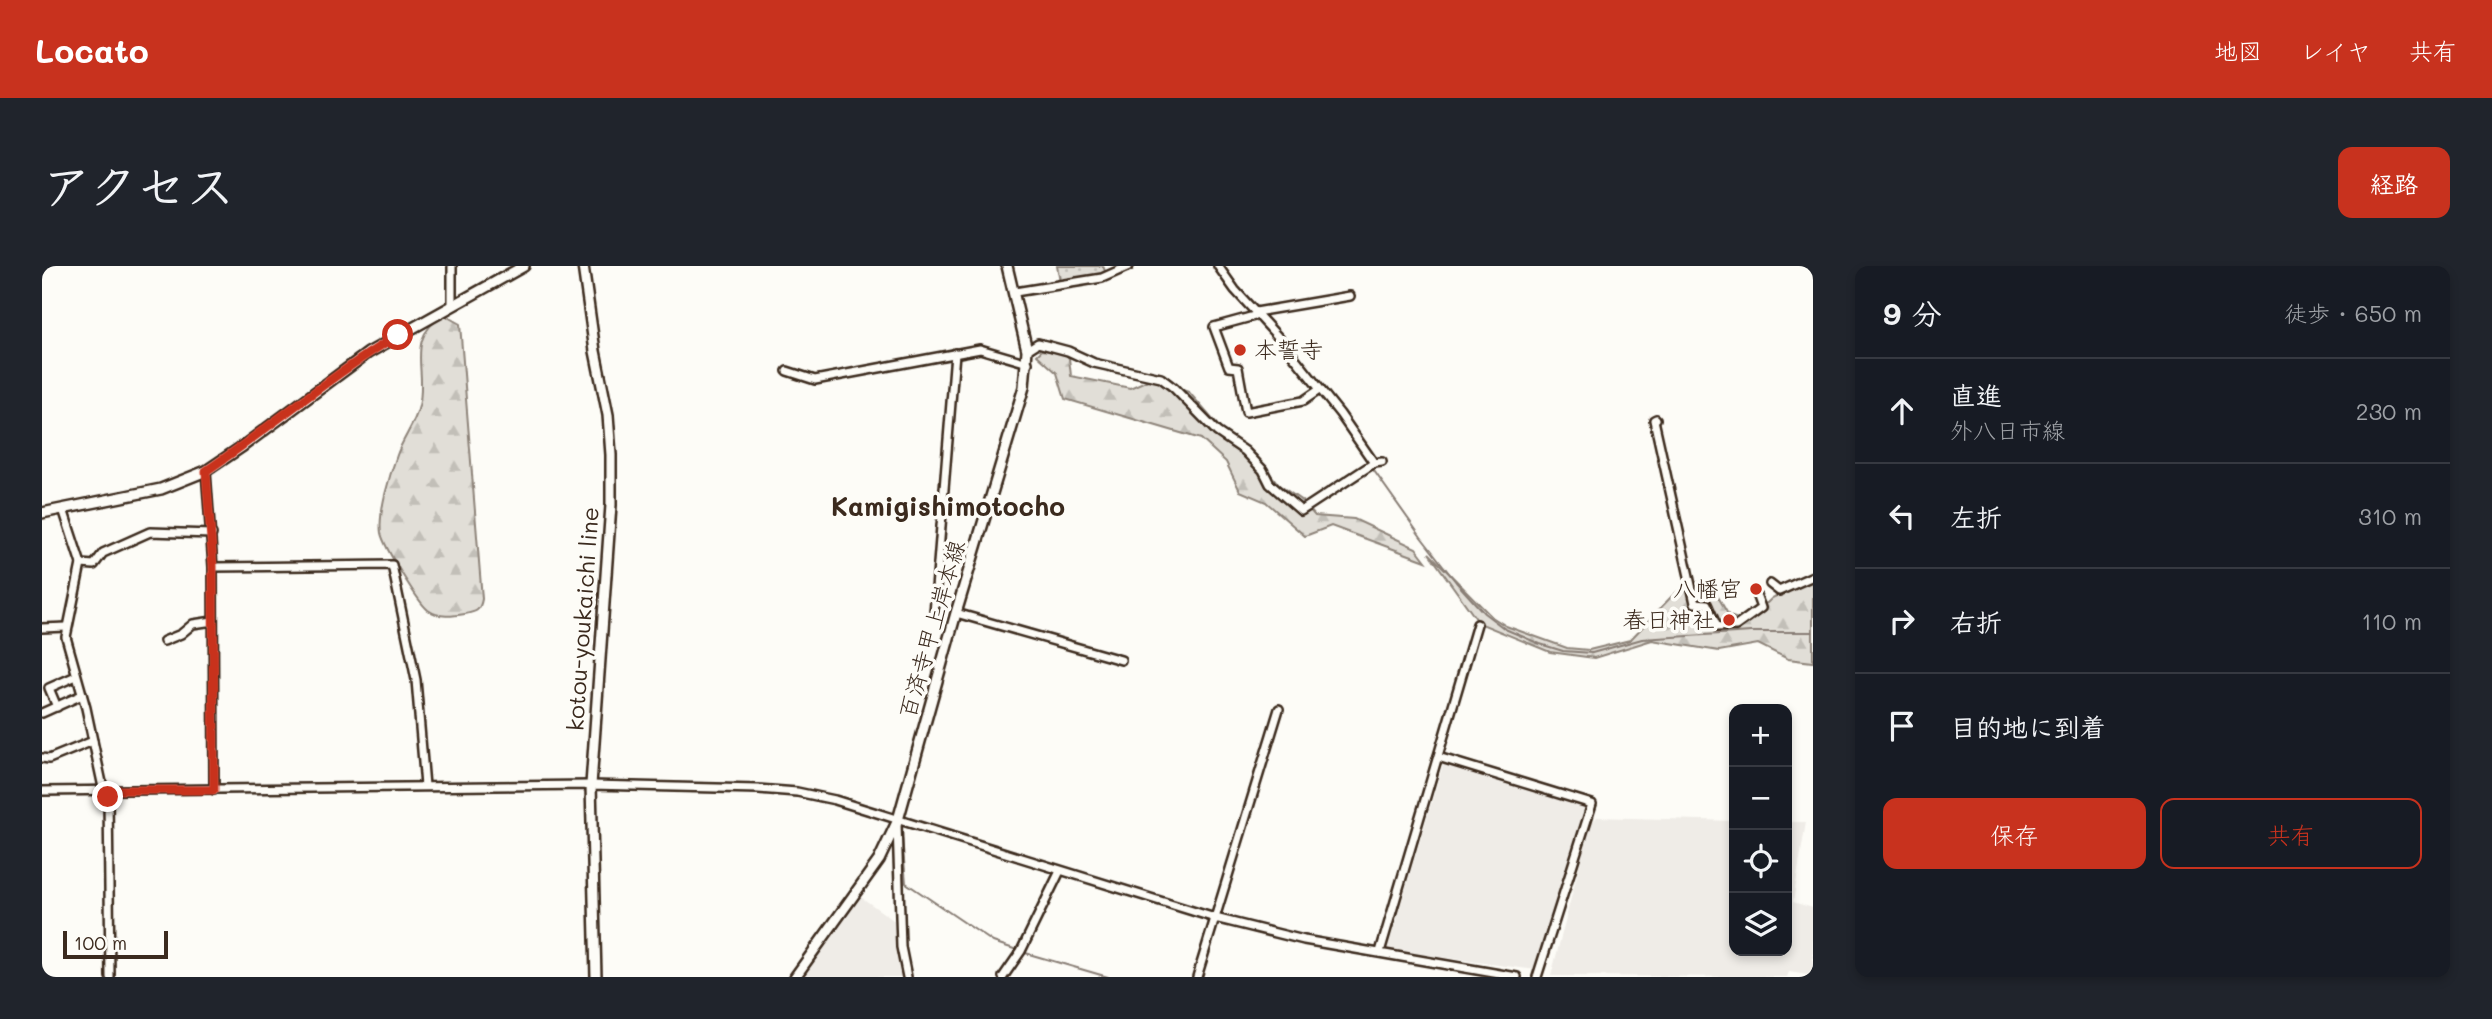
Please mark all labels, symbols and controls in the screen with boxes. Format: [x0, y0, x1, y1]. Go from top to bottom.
text: Locato [35, 28, 149, 71]
text: 地図 [2214, 35, 2262, 66]
text: レイヤ [2300, 35, 2371, 66]
text: 共有 [2409, 35, 2457, 66]
button: 経路 [2338, 147, 2450, 218]
text: アクセス [42, 153, 235, 216]
text: 9 分 [1883, 293, 1942, 333]
text: 徒歩 · 650 m [2284, 298, 2422, 328]
route start [382, 319, 413, 350]
place label: 本誓寺 [1254, 334, 1323, 364]
marker: 本誓寺 [1232, 342, 1248, 358]
text: 直進 [1950, 378, 2002, 412]
icon: ahead [1883, 392, 1921, 430]
text: 230 m [2356, 396, 2422, 426]
text: 外八日市線 [1950, 415, 2065, 445]
district label: Kamigishimotocho [831, 489, 1065, 523]
icon: left [1883, 497, 1921, 535]
text: 左折 [1950, 500, 2002, 534]
text: 310 m [2358, 501, 2422, 531]
street label: kotou-youkaichi line [559, 506, 605, 732]
street label: 百済寺甲上岸本線 [891, 536, 971, 721]
place label: 八幡宮 [1673, 573, 1742, 603]
marker: 八幡宮 [1748, 581, 1764, 597]
icon: right [1883, 602, 1921, 640]
place label: 春日神社 [1623, 604, 1715, 634]
text: 右折 [1950, 605, 2002, 639]
text: 110 m [2362, 606, 2422, 636]
marker: 春日神社 [1721, 612, 1737, 628]
map controls [1729, 704, 1792, 956]
button: + [1729, 704, 1792, 767]
icon: arrive [1883, 707, 1921, 745]
text: 目的地に到着 [1950, 710, 2106, 744]
button: − [1729, 767, 1792, 830]
route end [92, 781, 123, 812]
button: 保存 [1883, 798, 2146, 869]
button: 共有 [2160, 798, 2422, 869]
button: locate [1729, 830, 1792, 893]
button: layers [1729, 893, 1792, 956]
scale bar [63, 928, 168, 960]
text: 100 m [74, 930, 127, 955]

